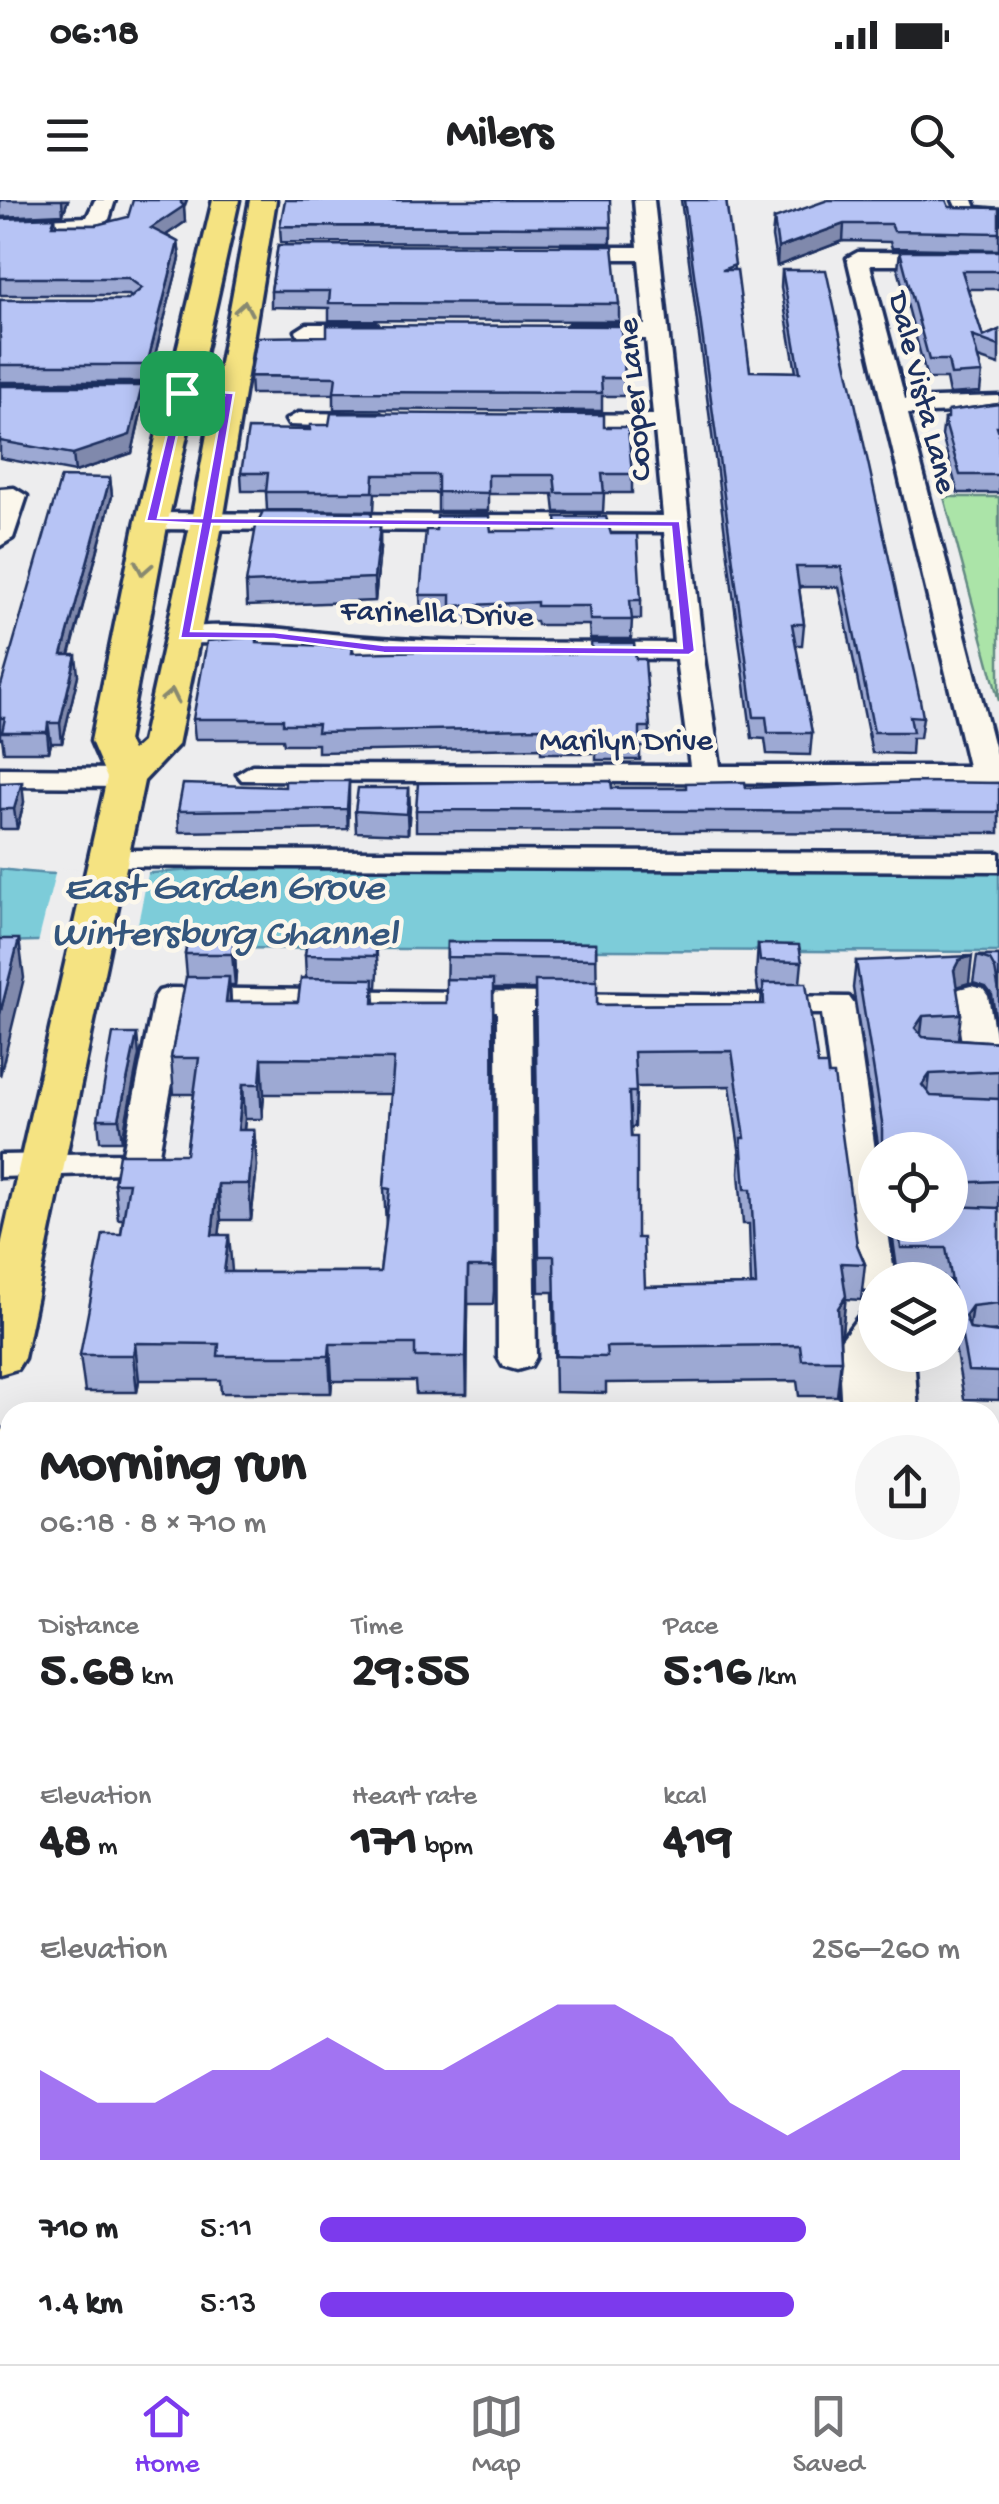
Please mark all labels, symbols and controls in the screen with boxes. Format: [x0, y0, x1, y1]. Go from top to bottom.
text: 06:18 [50, 13, 139, 57]
icon: menu [40, 108, 95, 163]
icon: search [904, 108, 959, 163]
text: Milers [446, 109, 553, 162]
street label: Dale Vista Lane [876, 287, 964, 498]
one-way arrow [233, 300, 254, 316]
street label: Cooper Lane [611, 316, 663, 482]
pin [140, 351, 225, 436]
icon: arrive [155, 366, 210, 421]
one-way arrow [133, 559, 154, 576]
street label: Farinella Drive [339, 594, 535, 638]
one-way arrow [159, 688, 180, 705]
street label: Marilyn Drive [539, 724, 713, 762]
water label: East Garden Grove Wintersburg Channel [51, 867, 400, 960]
map controls [858, 1132, 968, 1372]
button: locate [858, 1132, 968, 1242]
button: layers [858, 1262, 968, 1372]
button: share [855, 1435, 960, 1540]
text: Morning run [40, 1436, 306, 1500]
text: 06:18 · 8 × 710 m [40, 1506, 266, 1544]
text: Distance [40, 1611, 139, 1644]
text: Time [352, 1611, 403, 1644]
text: Pace [663, 1611, 718, 1644]
text: 5.68 [40, 1644, 135, 1703]
text: 29:55 [352, 1644, 470, 1703]
text: 5:16 [663, 1644, 751, 1703]
text: km [135, 1661, 174, 1694]
text: /km [751, 1661, 797, 1694]
text: Elevation [40, 1781, 151, 1814]
text: Heart rate [352, 1781, 477, 1814]
text: kcal [663, 1781, 707, 1814]
text: 48 [40, 1814, 91, 1873]
text: 171 [352, 1814, 418, 1873]
text: 419 [663, 1814, 732, 1873]
text: m [91, 1831, 118, 1864]
text: bpm [418, 1831, 473, 1864]
text: Elevation [40, 1932, 167, 1970]
text: 256–260 m [811, 1932, 960, 1970]
text: 710 m [40, 2211, 118, 2249]
text: 5:11 [200, 2211, 253, 2249]
text: 1.4 km [40, 2286, 123, 2324]
text: 5:13 [200, 2286, 256, 2324]
tab: Home [135, 2389, 199, 2482]
tab: Map [469, 2389, 524, 2482]
tab: Saved [793, 2389, 864, 2482]

